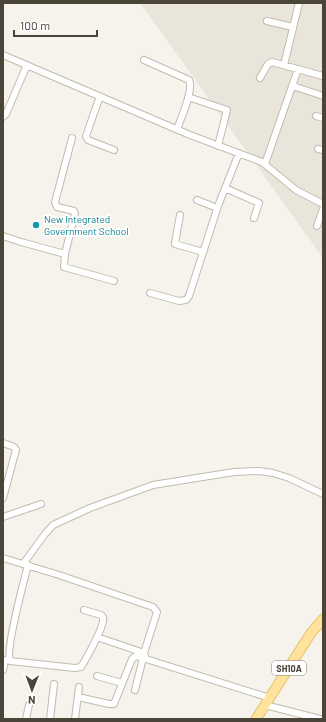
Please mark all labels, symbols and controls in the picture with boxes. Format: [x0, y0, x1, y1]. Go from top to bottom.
scale bar [14, 12, 97, 38]
text: 100 m [20, 18, 50, 32]
place label: New Integrated Government School [44, 213, 128, 237]
marker: New Integrated Government School [31, 220, 41, 230]
road number: SH10A [272, 661, 306, 675]
north arrow [12, 670, 52, 710]
text: N [28, 694, 36, 707]

